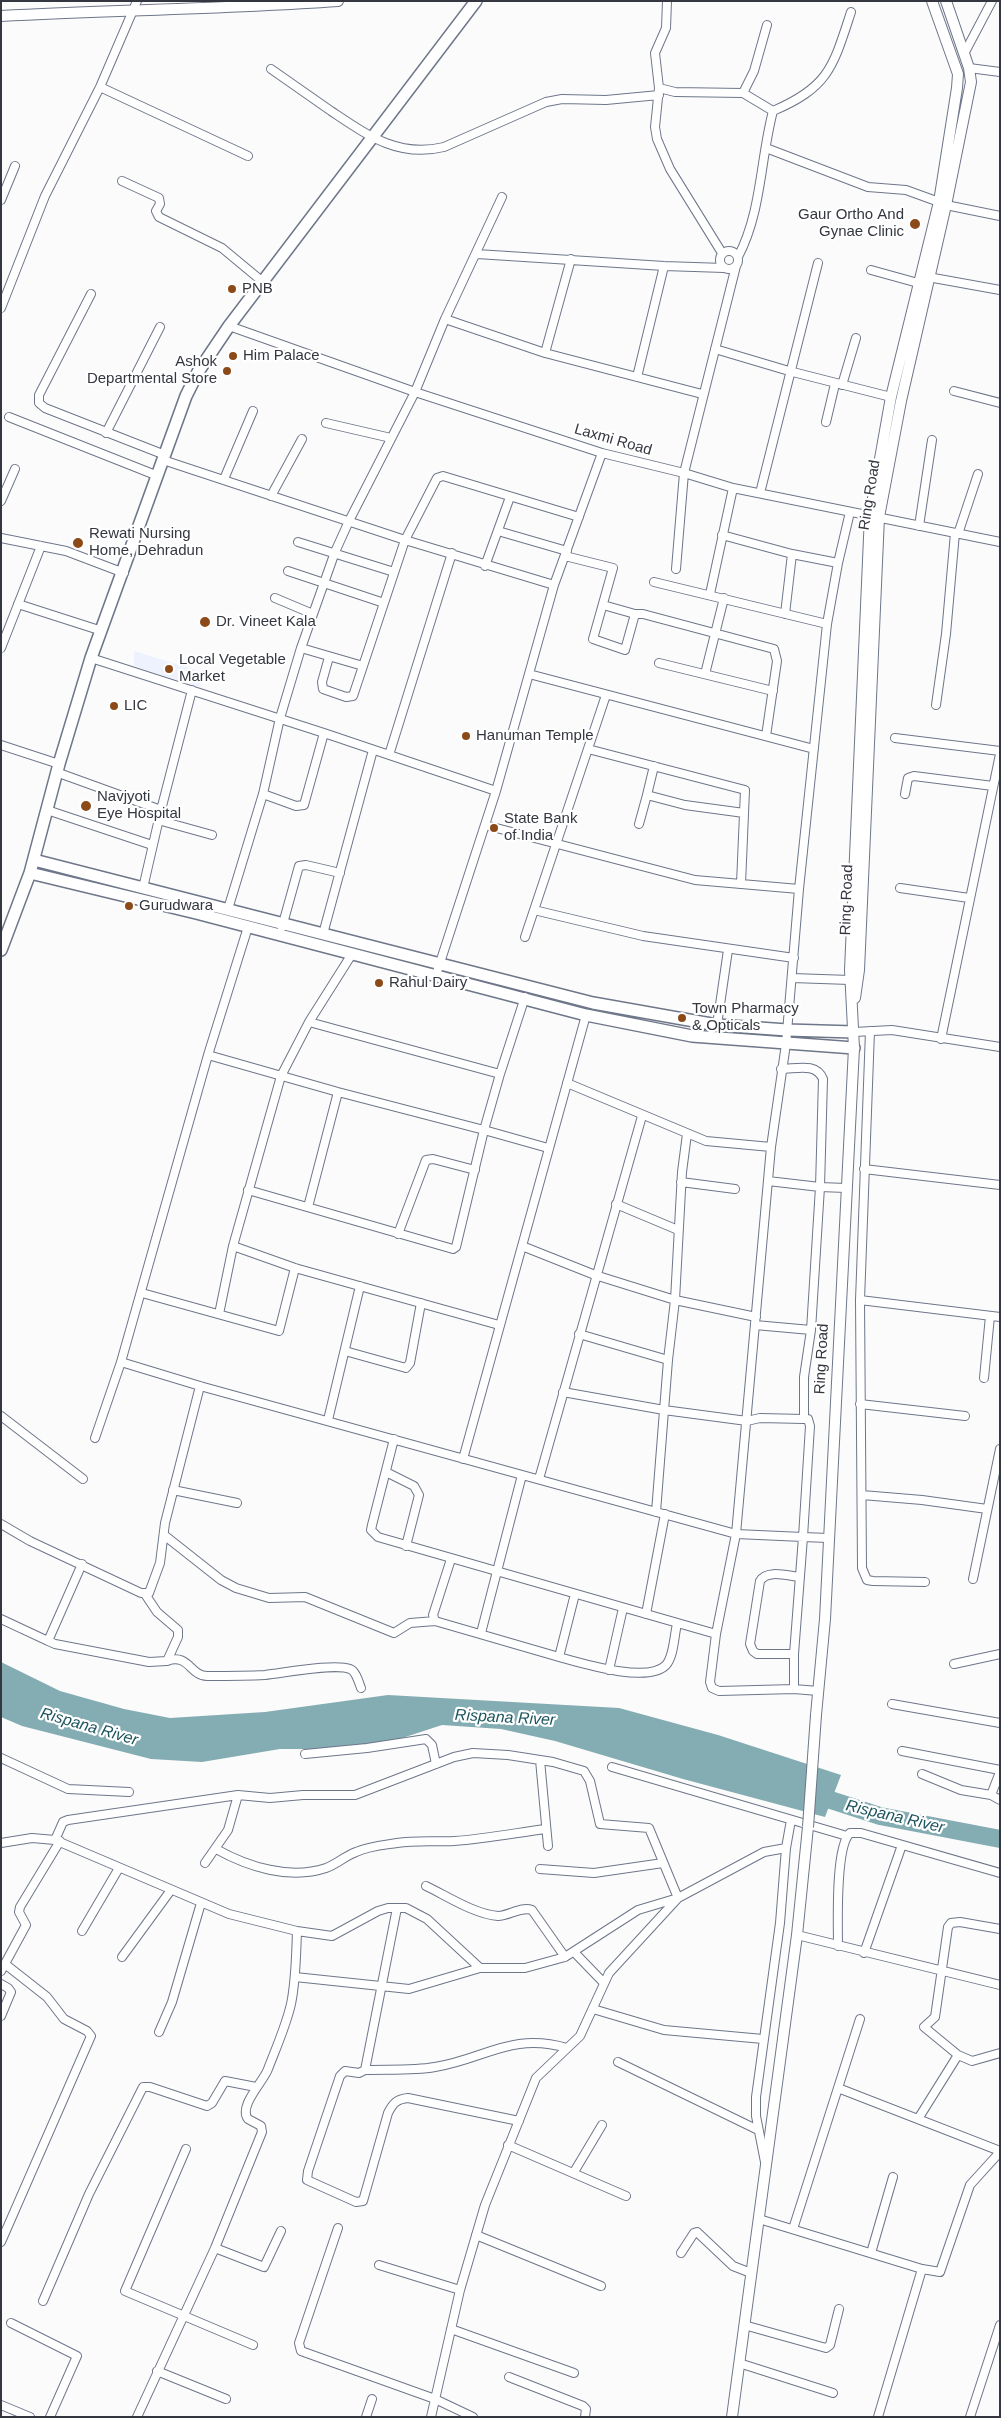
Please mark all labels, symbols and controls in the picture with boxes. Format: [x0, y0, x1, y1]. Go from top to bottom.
place label: Gaur Ortho And Gynae Clinic [798, 206, 904, 241]
marker: Gaur Ortho And Gynae Clinic [908, 217, 922, 231]
place label: PNB [242, 280, 273, 298]
marker: PNB [226, 283, 238, 295]
place label: Him Palace [243, 347, 320, 365]
marker: Him Palace [227, 350, 239, 362]
place label: Ashok Departmental Store [87, 353, 217, 388]
marker: Ashok Departmental Store [221, 365, 233, 377]
street label: Laxmi Road [572, 420, 654, 460]
street label: Ring Road [856, 459, 884, 531]
place label: Rewati Nursing Home, Dehradun [89, 525, 203, 560]
marker: Rewati Nursing Home, Dehradun [71, 536, 85, 550]
place label: Dr. Vineet Kala [216, 613, 316, 631]
marker: Dr. Vineet Kala [198, 615, 212, 629]
place label: Local Vegetable Market [179, 651, 286, 686]
marker: Local Vegetable Market [163, 663, 175, 675]
place label: LIC [124, 697, 147, 715]
marker: LIC [108, 700, 120, 712]
place label: Hanuman Temple [476, 727, 594, 745]
marker: Hanuman Temple [460, 730, 472, 742]
place label: Navjyoti Eye Hospital [97, 788, 181, 823]
marker: Navjyoti Eye Hospital [79, 799, 93, 813]
place label: State Bank of India [504, 810, 577, 845]
marker: State Bank of India [488, 822, 500, 834]
street label: Ring Road [837, 864, 857, 936]
place label: Gurudwara [139, 897, 213, 915]
marker: Gurudwara [123, 900, 135, 912]
place label: Rahul Dairy [389, 974, 467, 992]
marker: Rahul Dairy [373, 977, 385, 989]
place label: Town Pharmacy & Opticals [692, 1000, 799, 1035]
marker: Town Pharmacy & Opticals [676, 1012, 688, 1024]
street label: Ring Road [811, 1323, 833, 1395]
water label: Rispana River [38, 1704, 140, 1750]
water label: Rispana River [454, 1706, 556, 1730]
water label: Rispana River [844, 1796, 946, 1838]

